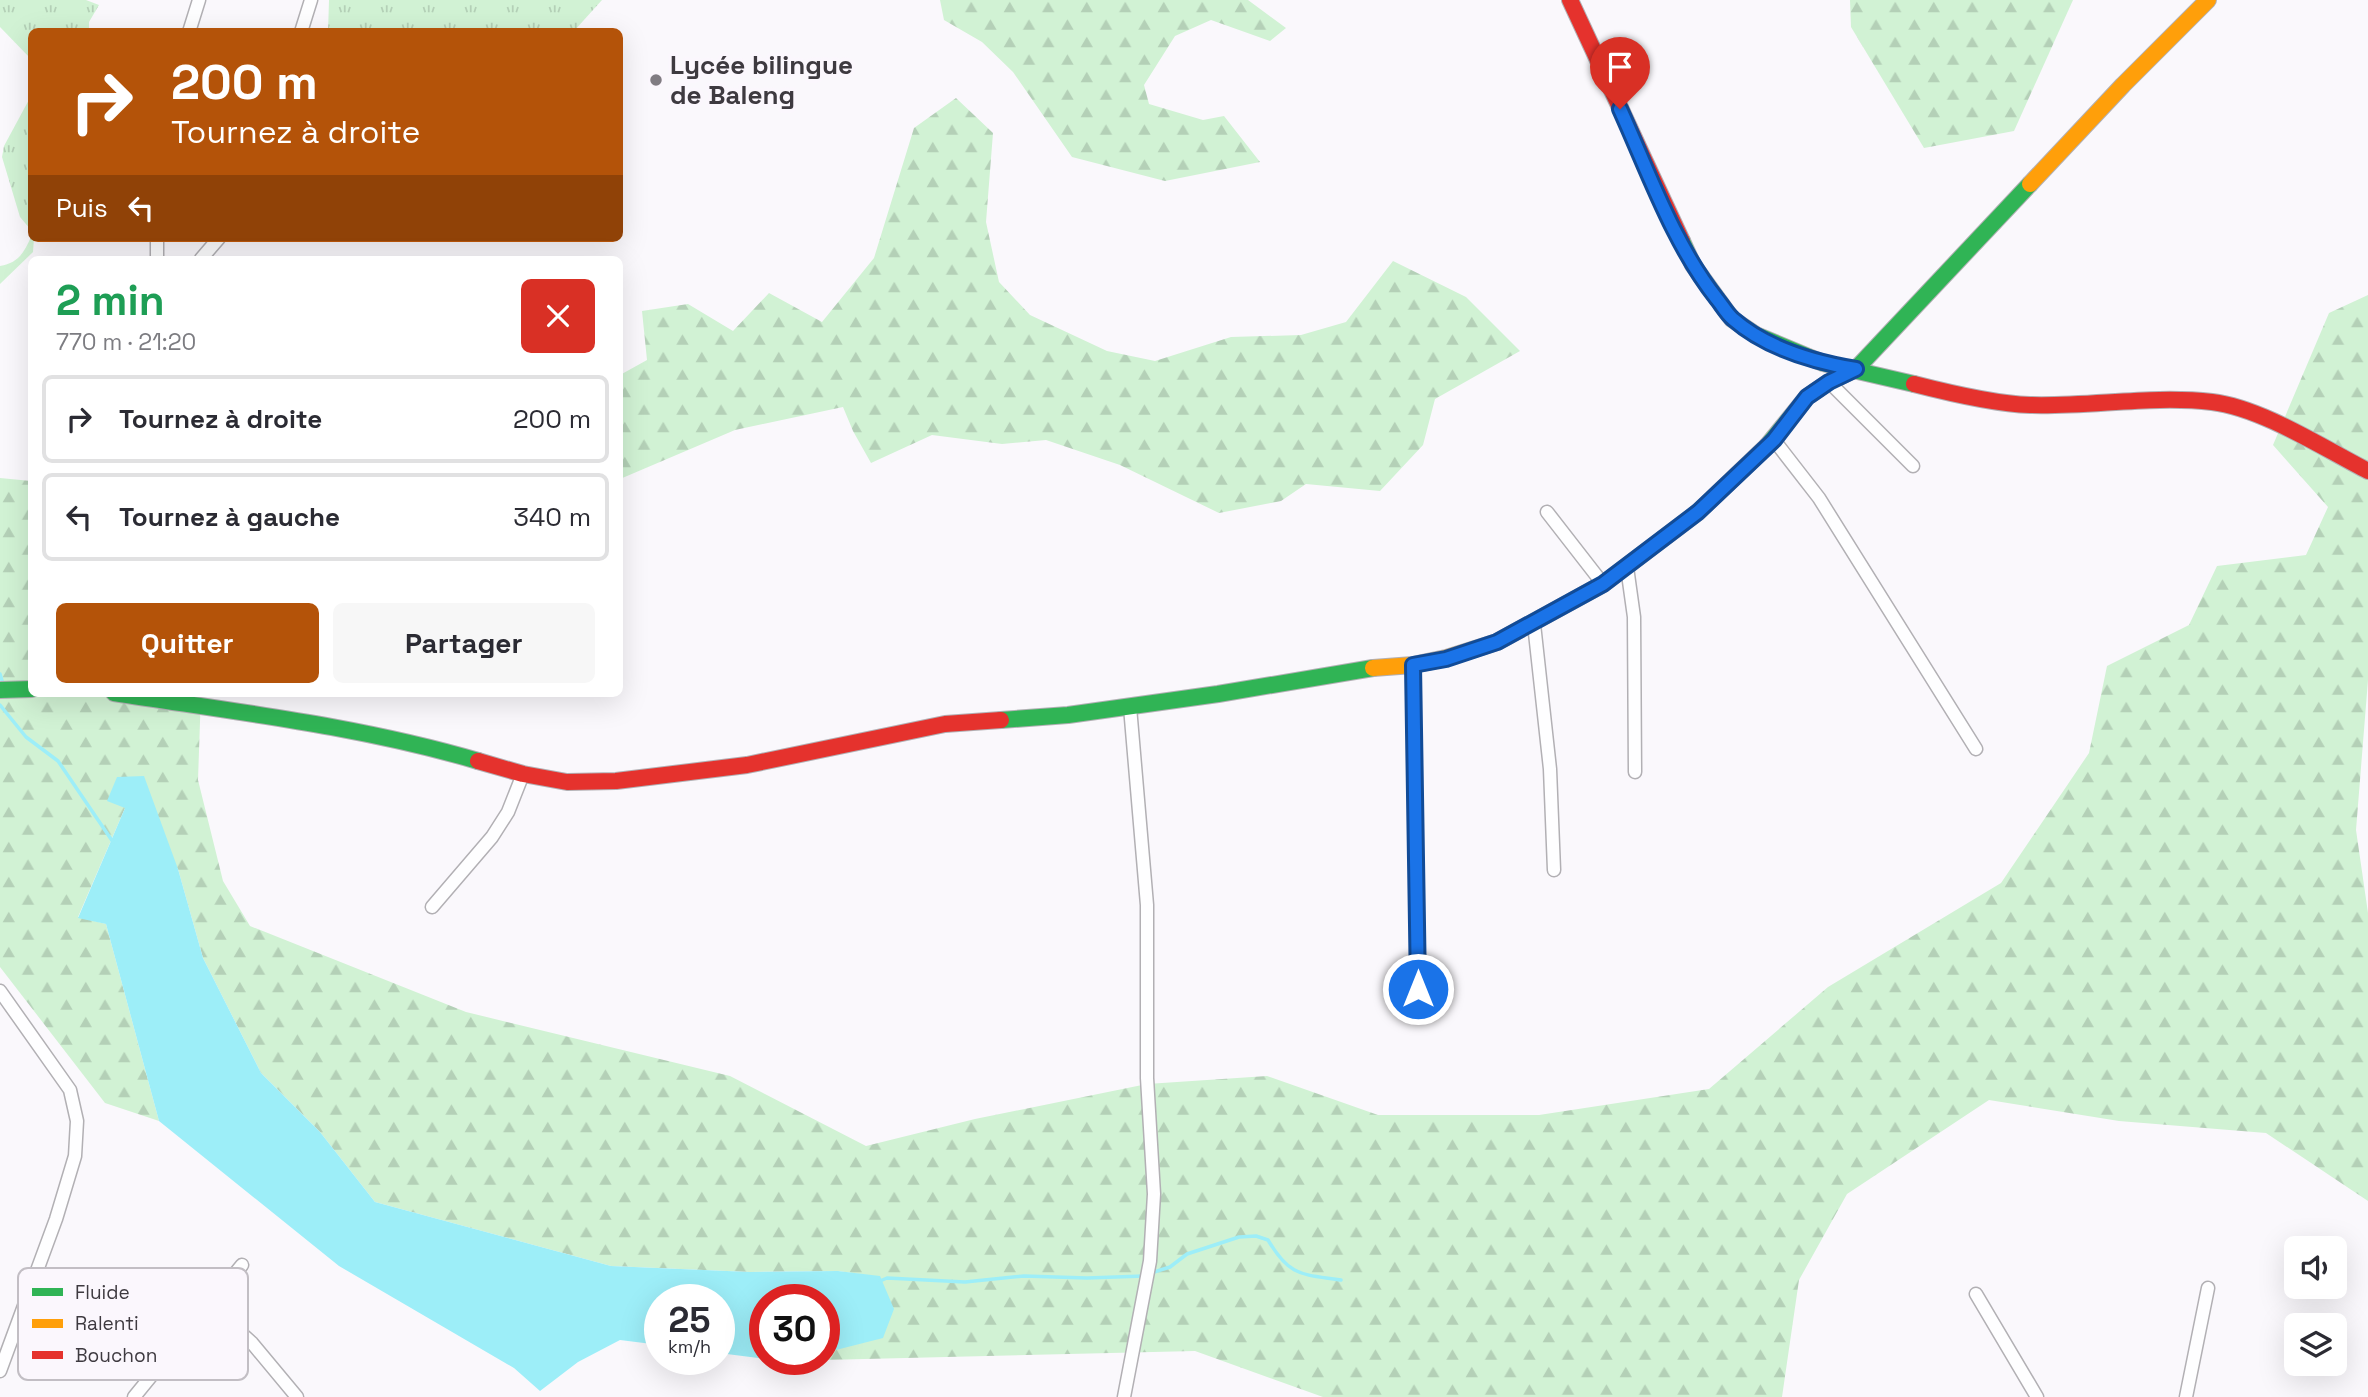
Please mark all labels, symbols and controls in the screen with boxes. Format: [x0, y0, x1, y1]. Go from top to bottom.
pin [1590, 37, 1650, 109]
place label: Lycée bilingue de Baleng [670, 48, 853, 112]
icon: arrive [1601, 48, 1639, 86]
text: 200 m [171, 51, 318, 113]
icon: right [56, 56, 147, 147]
marker: Lycée bilingue de Baleng [648, 72, 664, 88]
text: Tournez à droite [171, 112, 420, 152]
icon: left [122, 189, 160, 227]
text: Puis [56, 191, 108, 225]
text: 2 min [56, 274, 165, 327]
button: close [521, 279, 595, 353]
text: 770 m · 21:20 [56, 327, 196, 357]
icon: right [60, 400, 98, 438]
text: Tournez à droite [119, 402, 322, 436]
text: 200 m [513, 402, 591, 436]
icon: left [60, 498, 98, 536]
text: Tournez à gauche [119, 500, 340, 534]
text: 340 m [513, 500, 591, 534]
button: Quitter [56, 603, 319, 683]
button: Partager [333, 603, 595, 683]
position arrow [1381, 952, 1455, 1026]
map controls [2284, 1236, 2347, 1376]
button: sound [2284, 1236, 2347, 1299]
legend [18, 1268, 248, 1380]
text: Fluide [75, 1280, 130, 1305]
speed limit sign: 30 [749, 1284, 840, 1375]
text: 25 [669, 1298, 710, 1342]
text: Ralenti [75, 1311, 139, 1336]
button: layers [2284, 1313, 2347, 1376]
text: km/h [668, 1335, 711, 1358]
text: Bouchon [75, 1343, 157, 1368]

